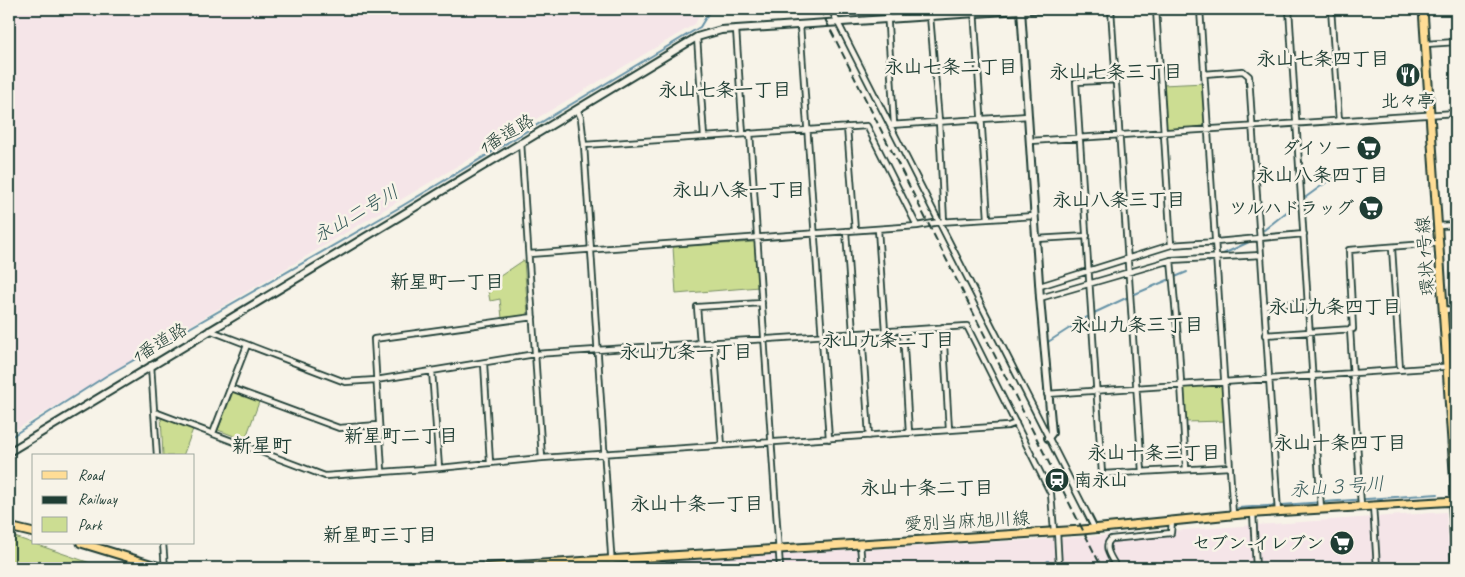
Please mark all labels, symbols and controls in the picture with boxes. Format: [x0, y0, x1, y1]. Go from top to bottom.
district label: 永山七条四丁目 [1256, 47, 1390, 71]
district label: 永山七条二丁目 [884, 55, 1018, 79]
district label: 永山七条三丁目 [1049, 60, 1183, 84]
restaurant icon: 北々亭 [1395, 62, 1421, 88]
district label: 永山七条一丁目 [658, 78, 792, 102]
place label: 北々亭 [1381, 90, 1435, 112]
street label: 1番道路 [474, 109, 538, 159]
supermarket icon: ダイソー [1356, 135, 1382, 161]
place label: ダイソー [1282, 137, 1352, 159]
district label: 永山八条四丁目 [1255, 163, 1389, 187]
district label: 永山八条一丁目 [672, 178, 806, 202]
water label: 永山二号川 [309, 180, 403, 248]
district label: 永山八条三丁目 [1052, 188, 1186, 212]
supermarket icon: ツルハドラッグ [1358, 195, 1384, 221]
place label: ツルハドラッグ [1229, 197, 1354, 219]
street label: 環状1号線 [1411, 215, 1439, 297]
district label: 新星町一丁目 [390, 270, 504, 294]
district label: 永山九条四丁目 [1268, 295, 1402, 319]
district label: 永山九条三丁目 [1070, 313, 1204, 337]
street label: 1番道路 [127, 318, 191, 368]
district label: 永山九条二丁目 [821, 328, 955, 352]
district label: 永山九条一丁目 [619, 340, 753, 364]
district label: 新星町二丁目 [344, 424, 458, 448]
district label: 永山十条四丁目 [1273, 431, 1407, 455]
district label: 新星町 [232, 433, 292, 458]
district label: 永山十条三丁目 [1087, 441, 1221, 465]
legend [32, 454, 195, 544]
text: Road [78, 466, 105, 485]
station icon: 南永山 [1044, 467, 1070, 493]
place label: 南永山 [1074, 469, 1128, 491]
water label: 永山３号川 [1289, 472, 1385, 502]
district label: 永山十条二丁目 [860, 476, 994, 500]
text: Railway [78, 490, 119, 509]
district label: 永山十条一丁目 [630, 492, 764, 516]
street label: 愛別当麻旭川線 [904, 507, 1030, 535]
text: Park [78, 516, 103, 535]
district label: 新星町三丁目 [323, 523, 437, 547]
supermarket icon: セブン-イレブン [1329, 530, 1355, 556]
place label: セブン-イレブン [1192, 532, 1324, 554]

